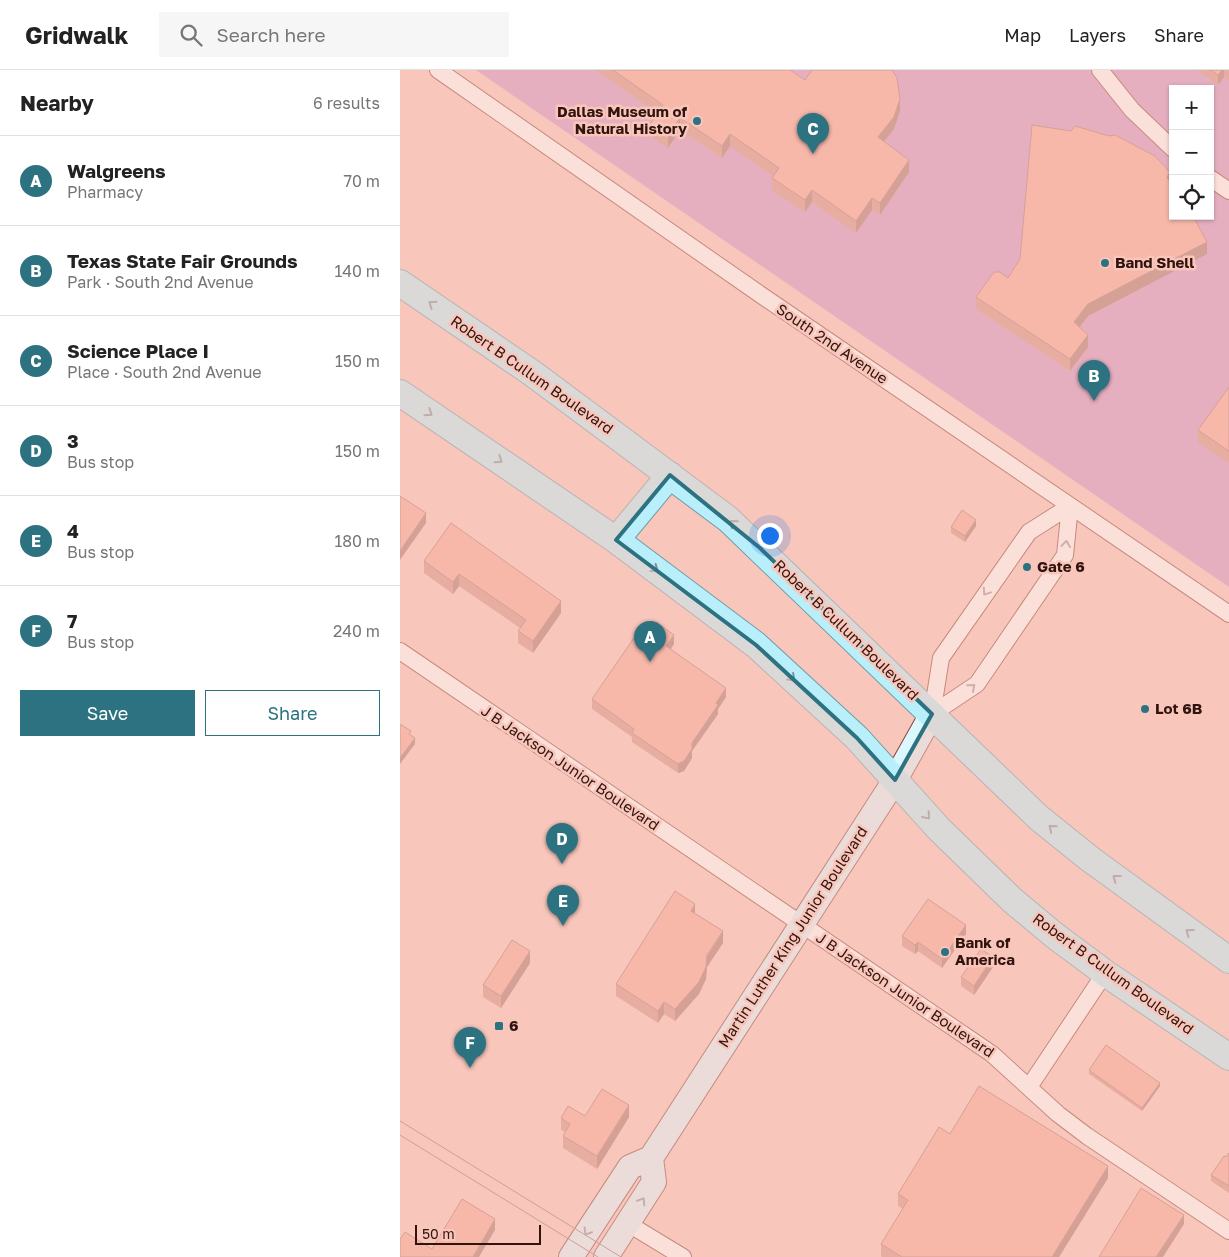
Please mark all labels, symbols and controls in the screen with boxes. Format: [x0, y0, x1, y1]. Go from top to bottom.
search box [159, 12, 509, 57]
text: Gridwalk [25, 20, 129, 49]
icon: search [177, 21, 205, 49]
text: Search here [217, 23, 325, 46]
text: Map [1004, 24, 1041, 46]
text: Layers [1069, 24, 1126, 46]
text: Share [1154, 24, 1204, 46]
map controls [1169, 85, 1214, 220]
button: + [1169, 85, 1214, 130]
text: Nearby [20, 90, 94, 116]
text: 6 results [313, 93, 380, 113]
place label: Dallas Museum of Natural History [557, 102, 688, 137]
pin: C [797, 113, 829, 154]
marker: Dallas Museum of Natural History [691, 115, 703, 127]
button: − [1169, 130, 1214, 175]
text: Walgreens [67, 159, 166, 182]
text: A [30, 171, 42, 191]
text: 70 m [343, 171, 380, 191]
button: locate [1169, 175, 1214, 220]
text: Pharmacy [67, 182, 143, 202]
text: Texas State Fair Grounds [67, 249, 298, 272]
place label: Band Shell [1115, 253, 1194, 271]
marker: Band Shell [1099, 257, 1111, 269]
text: B [30, 261, 42, 281]
text: 140 m [334, 261, 380, 281]
text: Park · South 2nd Avenue [67, 272, 254, 292]
street label: South 2nd Avenue [773, 299, 892, 387]
one-way arrow [428, 301, 438, 310]
street label: Robert B Cullum Boulevard [448, 311, 617, 437]
text: Science Place I [67, 339, 209, 362]
text: C [30, 351, 42, 371]
text: 150 m [335, 351, 380, 371]
pin: B [1078, 360, 1110, 401]
text: Place · South 2nd Avenue [67, 362, 262, 382]
one-way arrow [424, 407, 433, 416]
text: 3 [67, 429, 79, 452]
text: D [30, 441, 42, 461]
text: 150 m [335, 441, 380, 461]
text: Bus stop [67, 452, 134, 472]
one-way arrow [493, 454, 503, 463]
text: 4 [67, 519, 79, 542]
one-way arrow [730, 521, 739, 529]
your location [757, 523, 783, 549]
text: E [31, 531, 41, 551]
text: 180 m [334, 531, 380, 551]
one-way arrow [1060, 539, 1071, 547]
text: Bus stop [67, 542, 134, 562]
street label: Robert B Cullum Boulevard [771, 555, 923, 703]
place label: Gate 6 [1037, 557, 1085, 575]
marker: Gate 6 [1021, 561, 1033, 573]
one-way arrow [649, 563, 659, 572]
one-way arrow [983, 586, 992, 596]
text: 7 [67, 609, 77, 632]
text: F [31, 621, 41, 641]
text: 240 m [333, 621, 380, 641]
pin: A [634, 621, 666, 662]
text: Bus stop [67, 632, 134, 652]
one-way arrow [786, 672, 795, 681]
one-way arrow [967, 683, 976, 692]
button: Save [20, 690, 195, 736]
button: Share [205, 690, 380, 736]
place label: Lot 6B [1155, 699, 1203, 717]
street label: J B Jackson Junior Boulevard [478, 701, 663, 834]
marker: Lot 6B [1139, 703, 1151, 715]
one-way arrow [921, 810, 930, 819]
pin: D [546, 823, 578, 864]
street label: Martin Luther King Junior Boulevard [714, 823, 870, 1050]
one-way arrow [1049, 826, 1058, 834]
one-way arrow [1113, 876, 1122, 884]
pin: E [547, 885, 579, 926]
street label: Robert B Cullum Boulevard [1030, 909, 1197, 1038]
street label: J B Jackson Junior Boulevard [813, 928, 998, 1061]
one-way arrow [1186, 929, 1195, 938]
place label: Bank of America [955, 933, 1015, 968]
marker: Bank of America [939, 946, 951, 958]
place label: 6 [509, 1016, 519, 1034]
marker: 6 [493, 1020, 505, 1032]
pin: F [454, 1027, 486, 1068]
one-way arrow [635, 1197, 645, 1206]
scale bar [415, 1222, 541, 1245]
text: 50 m [422, 1225, 455, 1242]
one-way arrow [583, 1227, 593, 1236]

